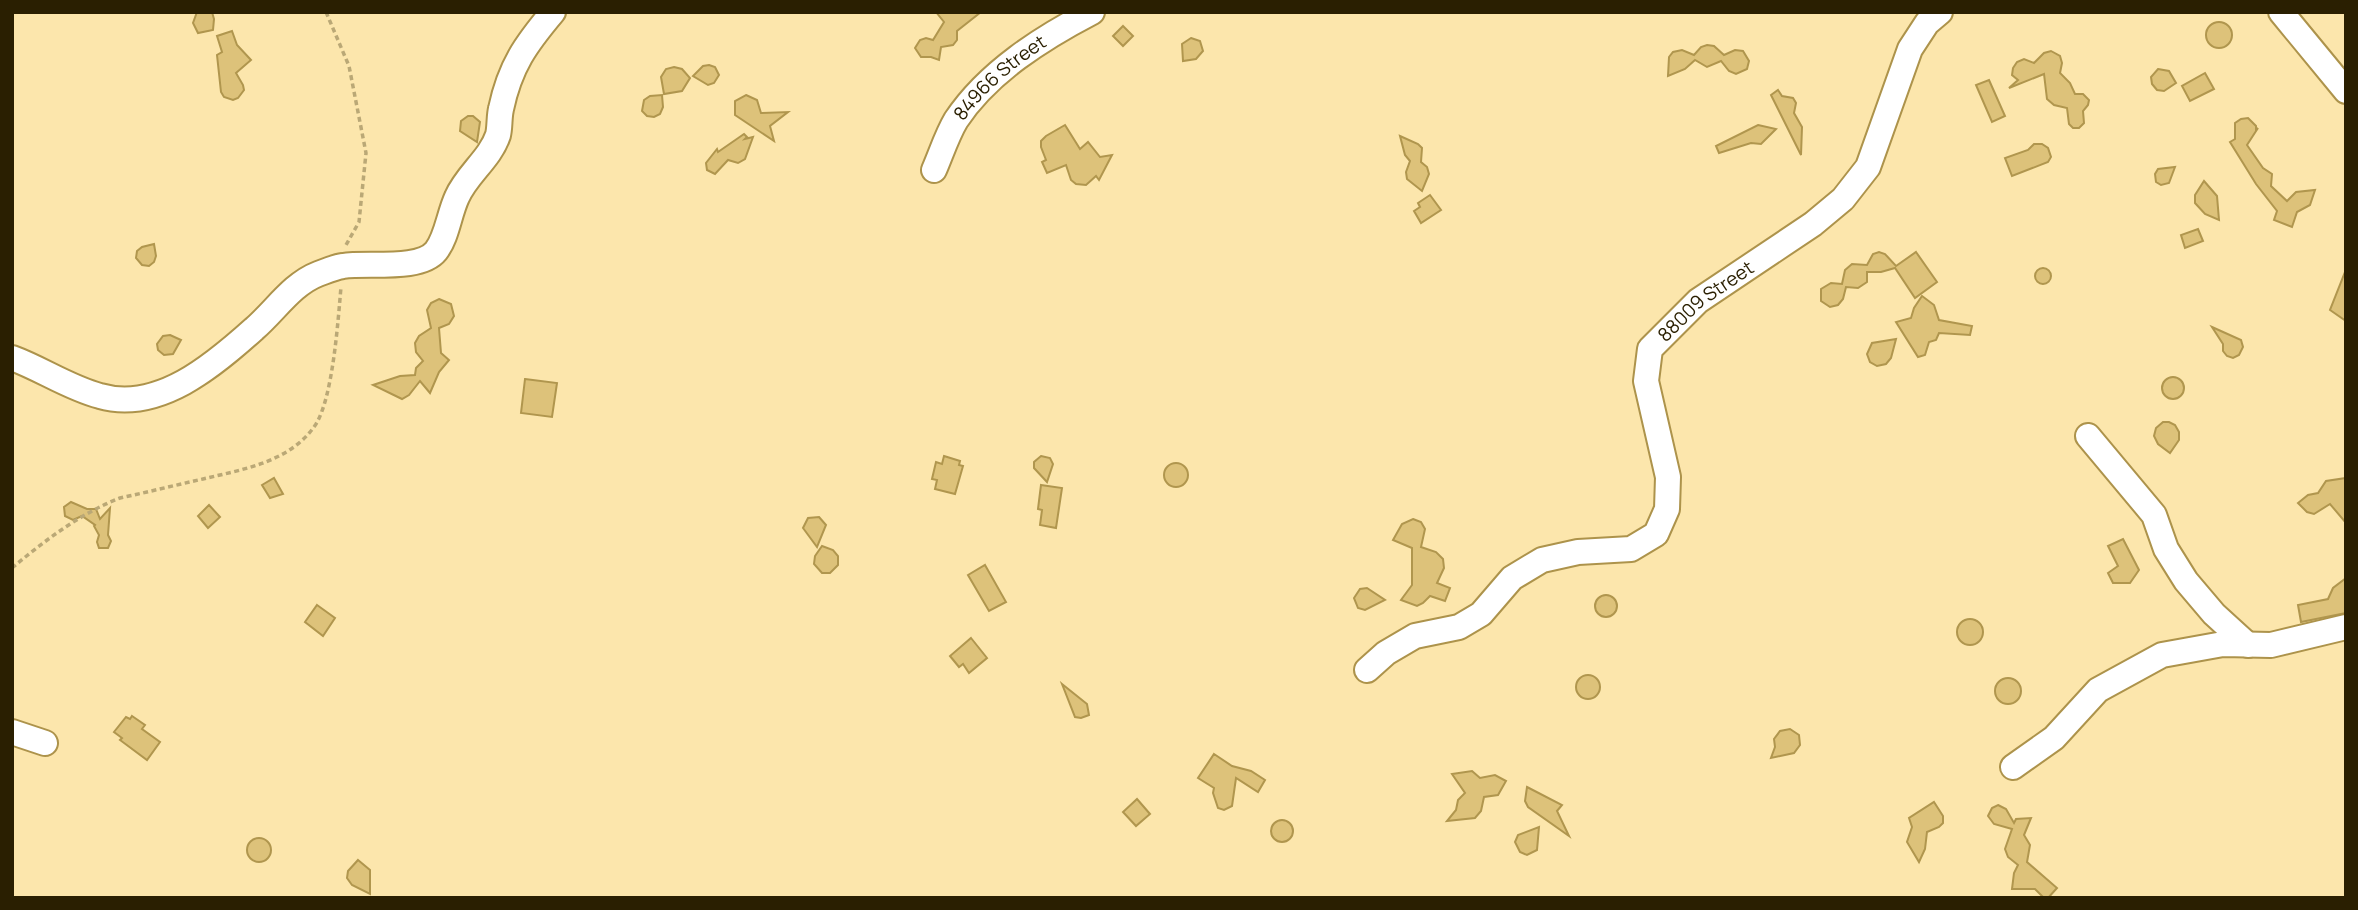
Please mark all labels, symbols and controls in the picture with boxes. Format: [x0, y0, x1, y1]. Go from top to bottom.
street label: 84966 Street [947, 29, 1051, 125]
street label: 88009 Street [1652, 254, 1759, 347]

